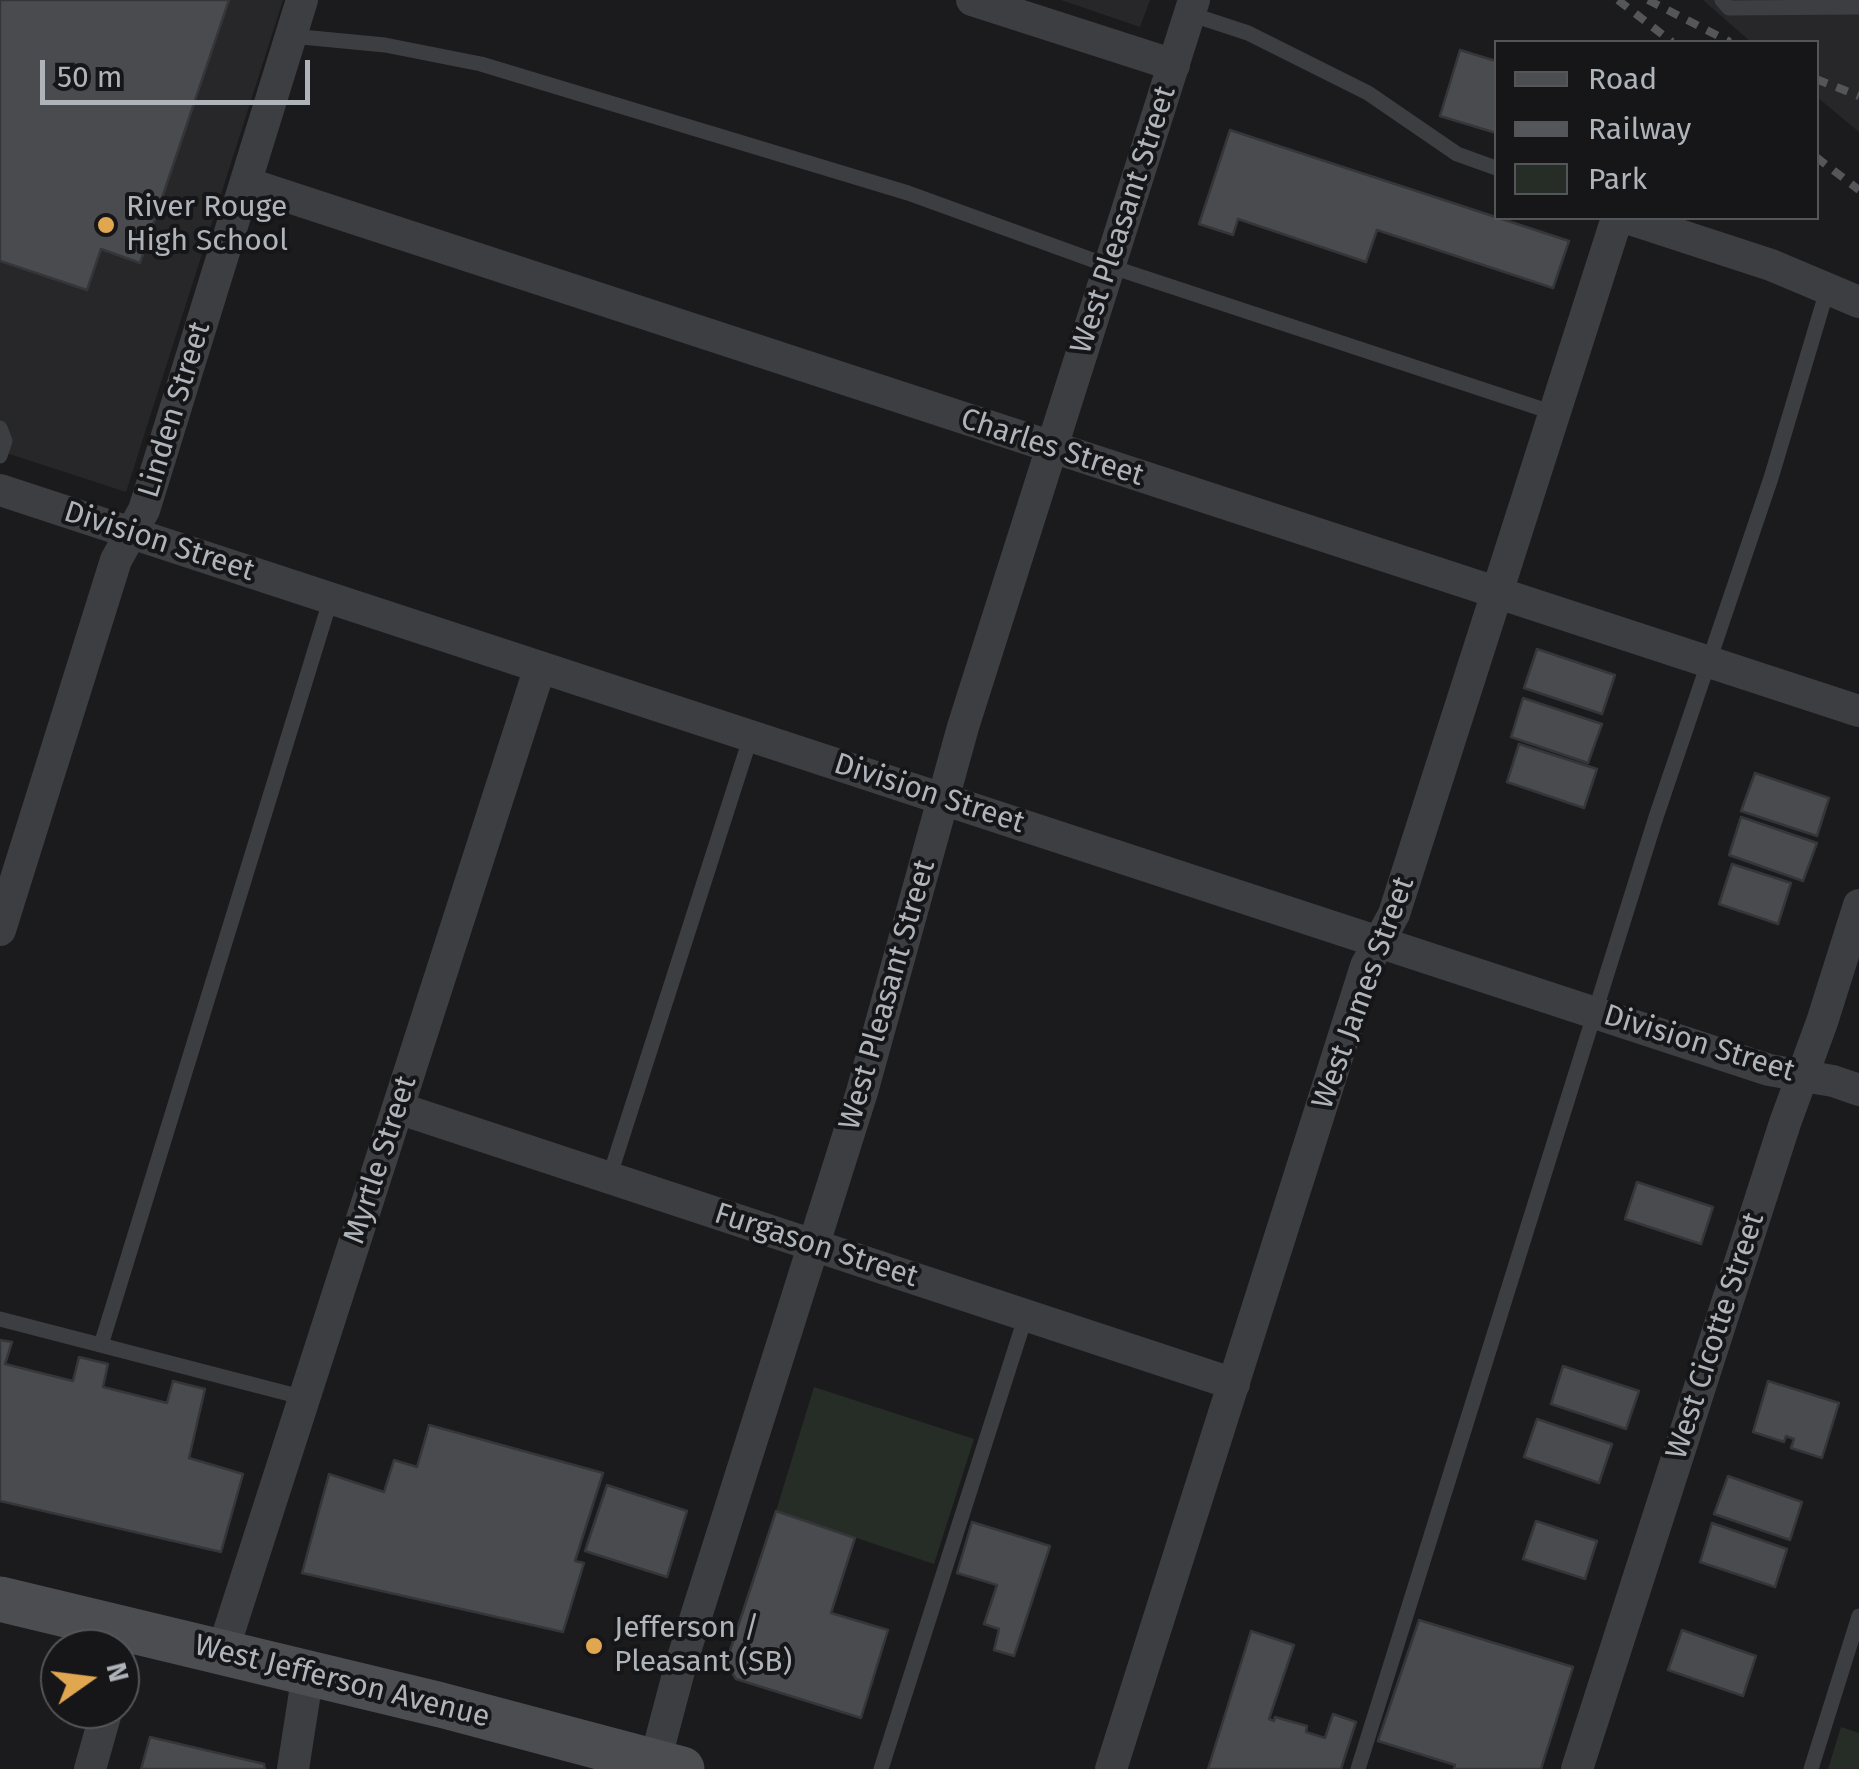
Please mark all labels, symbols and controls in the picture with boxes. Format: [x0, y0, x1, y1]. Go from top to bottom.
scale bar [45, 40, 315, 102]
legend [1494, 40, 1819, 220]
text: 50 m [57, 59, 122, 95]
text: Road [1588, 61, 1657, 97]
street label: West Pleasant Street [1064, 82, 1184, 358]
text: Railway [1588, 111, 1691, 147]
text: Park [1588, 161, 1647, 197]
place label: River Rouge High School [126, 190, 288, 260]
marker: River Rouge High School [95, 214, 117, 236]
street label: Linden Street [131, 318, 219, 502]
street label: Charles Street [956, 401, 1148, 495]
street label: Division Street [59, 494, 259, 590]
street label: Division Street [829, 746, 1029, 842]
street label: West Pleasant Street [832, 856, 944, 1134]
street label: West James Street [1305, 872, 1423, 1114]
street label: Division Street [1599, 998, 1799, 1090]
street label: Myrtle Street [337, 1071, 425, 1249]
street label: Furgason Street [710, 1196, 922, 1296]
street label: West Cicotte Street [1659, 1208, 1773, 1464]
place label: Jefferson / Pleasant (SB) [614, 1611, 792, 1682]
street label: West Jefferson Avenue [191, 1628, 493, 1736]
north arrow [40, 1629, 140, 1729]
marker: Jefferson / Pleasant (SB) [583, 1635, 605, 1657]
text: N [99, 1659, 136, 1685]

